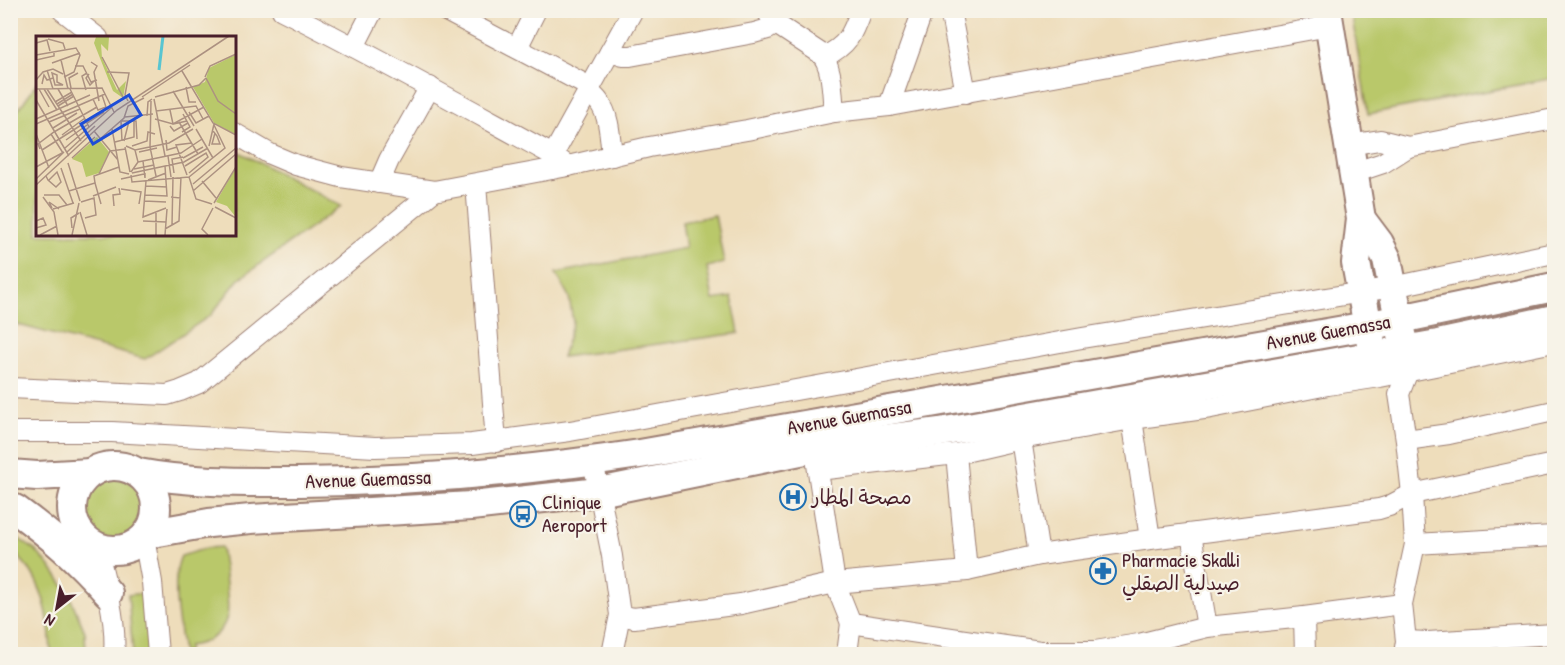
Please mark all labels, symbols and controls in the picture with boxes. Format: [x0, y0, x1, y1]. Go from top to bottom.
inset map [36, 36, 236, 236]
street label: Avenue Guemassa [1264, 307, 1392, 356]
street label: Avenue Guemassa [785, 392, 913, 441]
street label: Avenue Guemassa [305, 463, 431, 494]
hospital icon: مصحة المطار [778, 482, 808, 512]
place label: مصحة المطار [810, 483, 912, 510]
place label: Clinique Aeroport [542, 488, 608, 538]
bus stop icon: Clinique Aeroport [508, 499, 538, 529]
place label: Pharmacie Skalli صيدلية الصقلي [1122, 546, 1240, 601]
pharmacy icon: Pharmacie Skalli صيدلية الصقلي [1088, 556, 1118, 586]
north arrow [27, 578, 87, 638]
text: N [40, 609, 59, 632]

